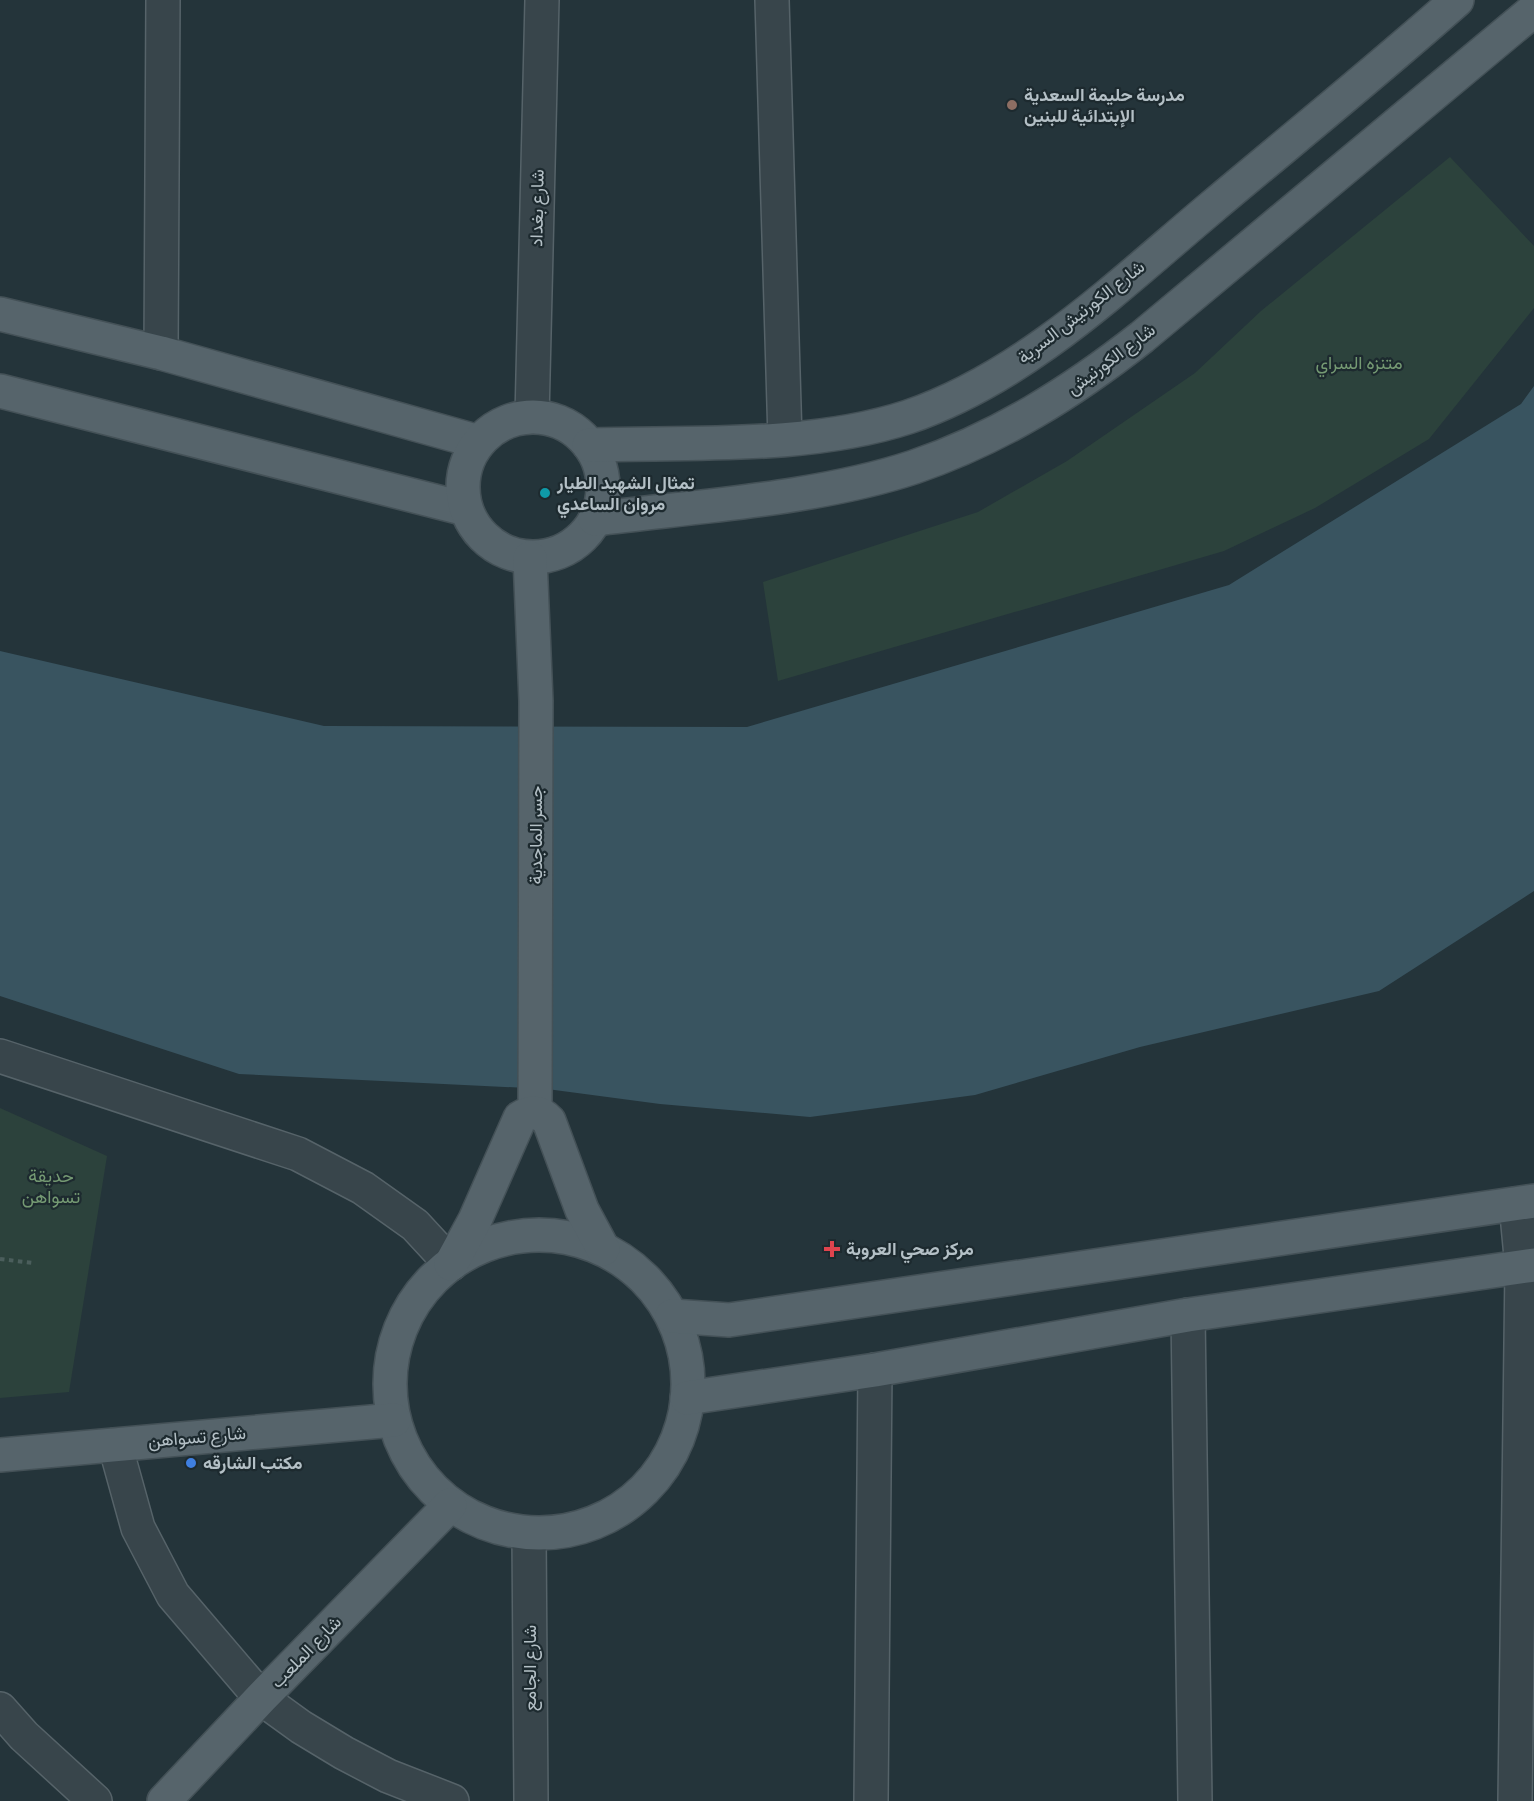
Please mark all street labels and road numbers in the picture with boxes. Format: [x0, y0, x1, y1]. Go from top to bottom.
street label: شارع بغداد [524, 169, 551, 247]
street label: شارع الكورنيش السرية [1013, 256, 1149, 368]
street label: شارع الكورنيش [1062, 319, 1160, 399]
street label: جسر الماجدية [524, 786, 549, 884]
street label: شارع تسواهن [147, 1421, 247, 1454]
street label: شارع الملعب [265, 1610, 347, 1694]
street label: شارع الجامع [518, 1625, 543, 1711]

